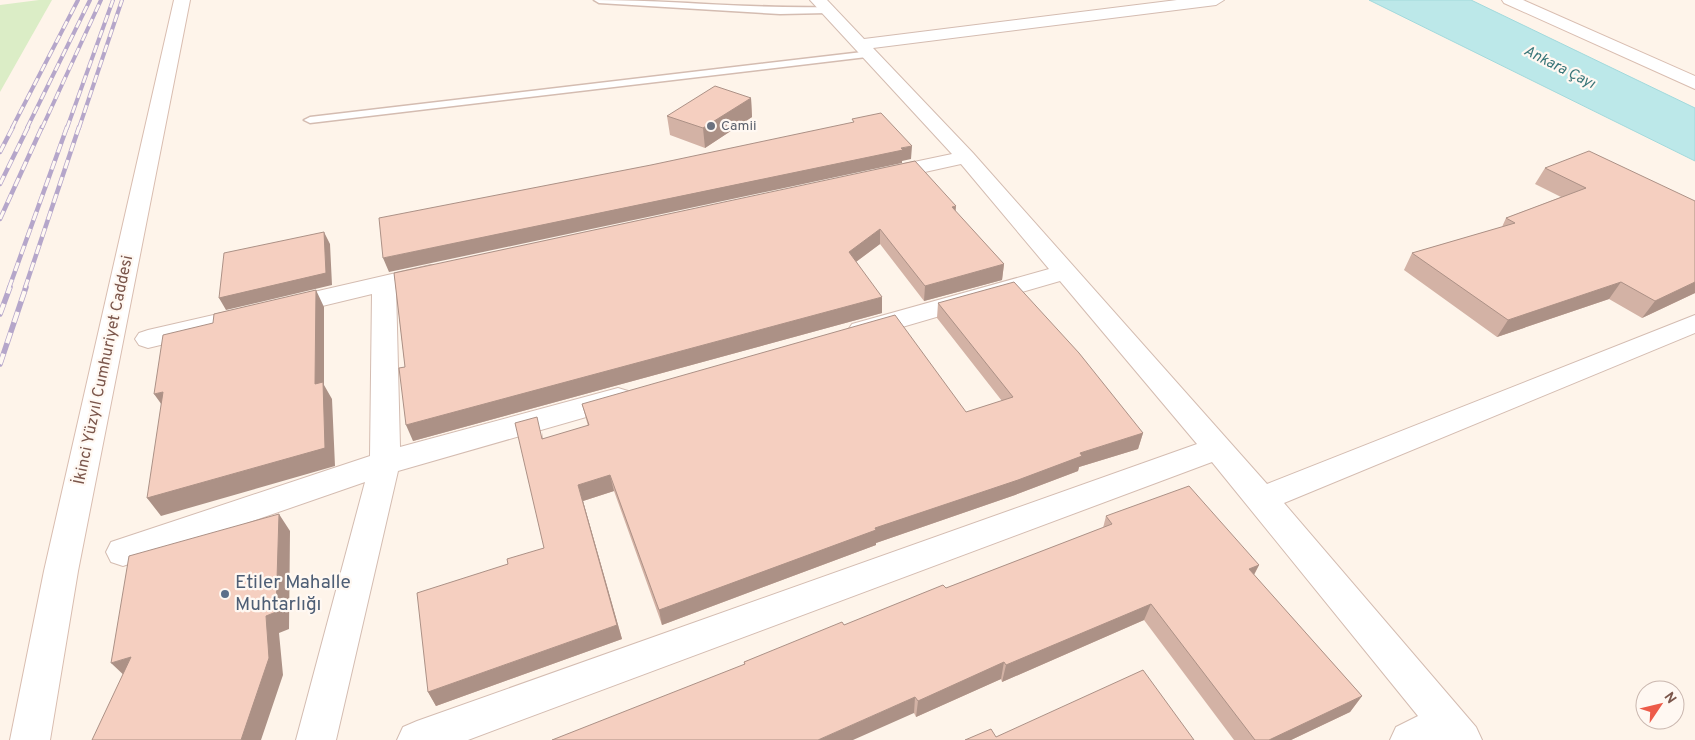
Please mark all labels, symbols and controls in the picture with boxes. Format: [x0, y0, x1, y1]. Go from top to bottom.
water label: Ankara Çayı [1520, 42, 1598, 94]
place label: Camii [721, 118, 757, 135]
marker: Camii [705, 120, 717, 132]
street label: İkinci Yüzyıl Cumhuriyet Caddesi [69, 253, 138, 487]
place label: Etiler Mahalle Muhtarlığı [235, 571, 351, 617]
marker: Etiler Mahalle Muhtarlığı [219, 588, 231, 600]
north arrow [1635, 680, 1685, 730]
text: N [1660, 689, 1679, 707]

